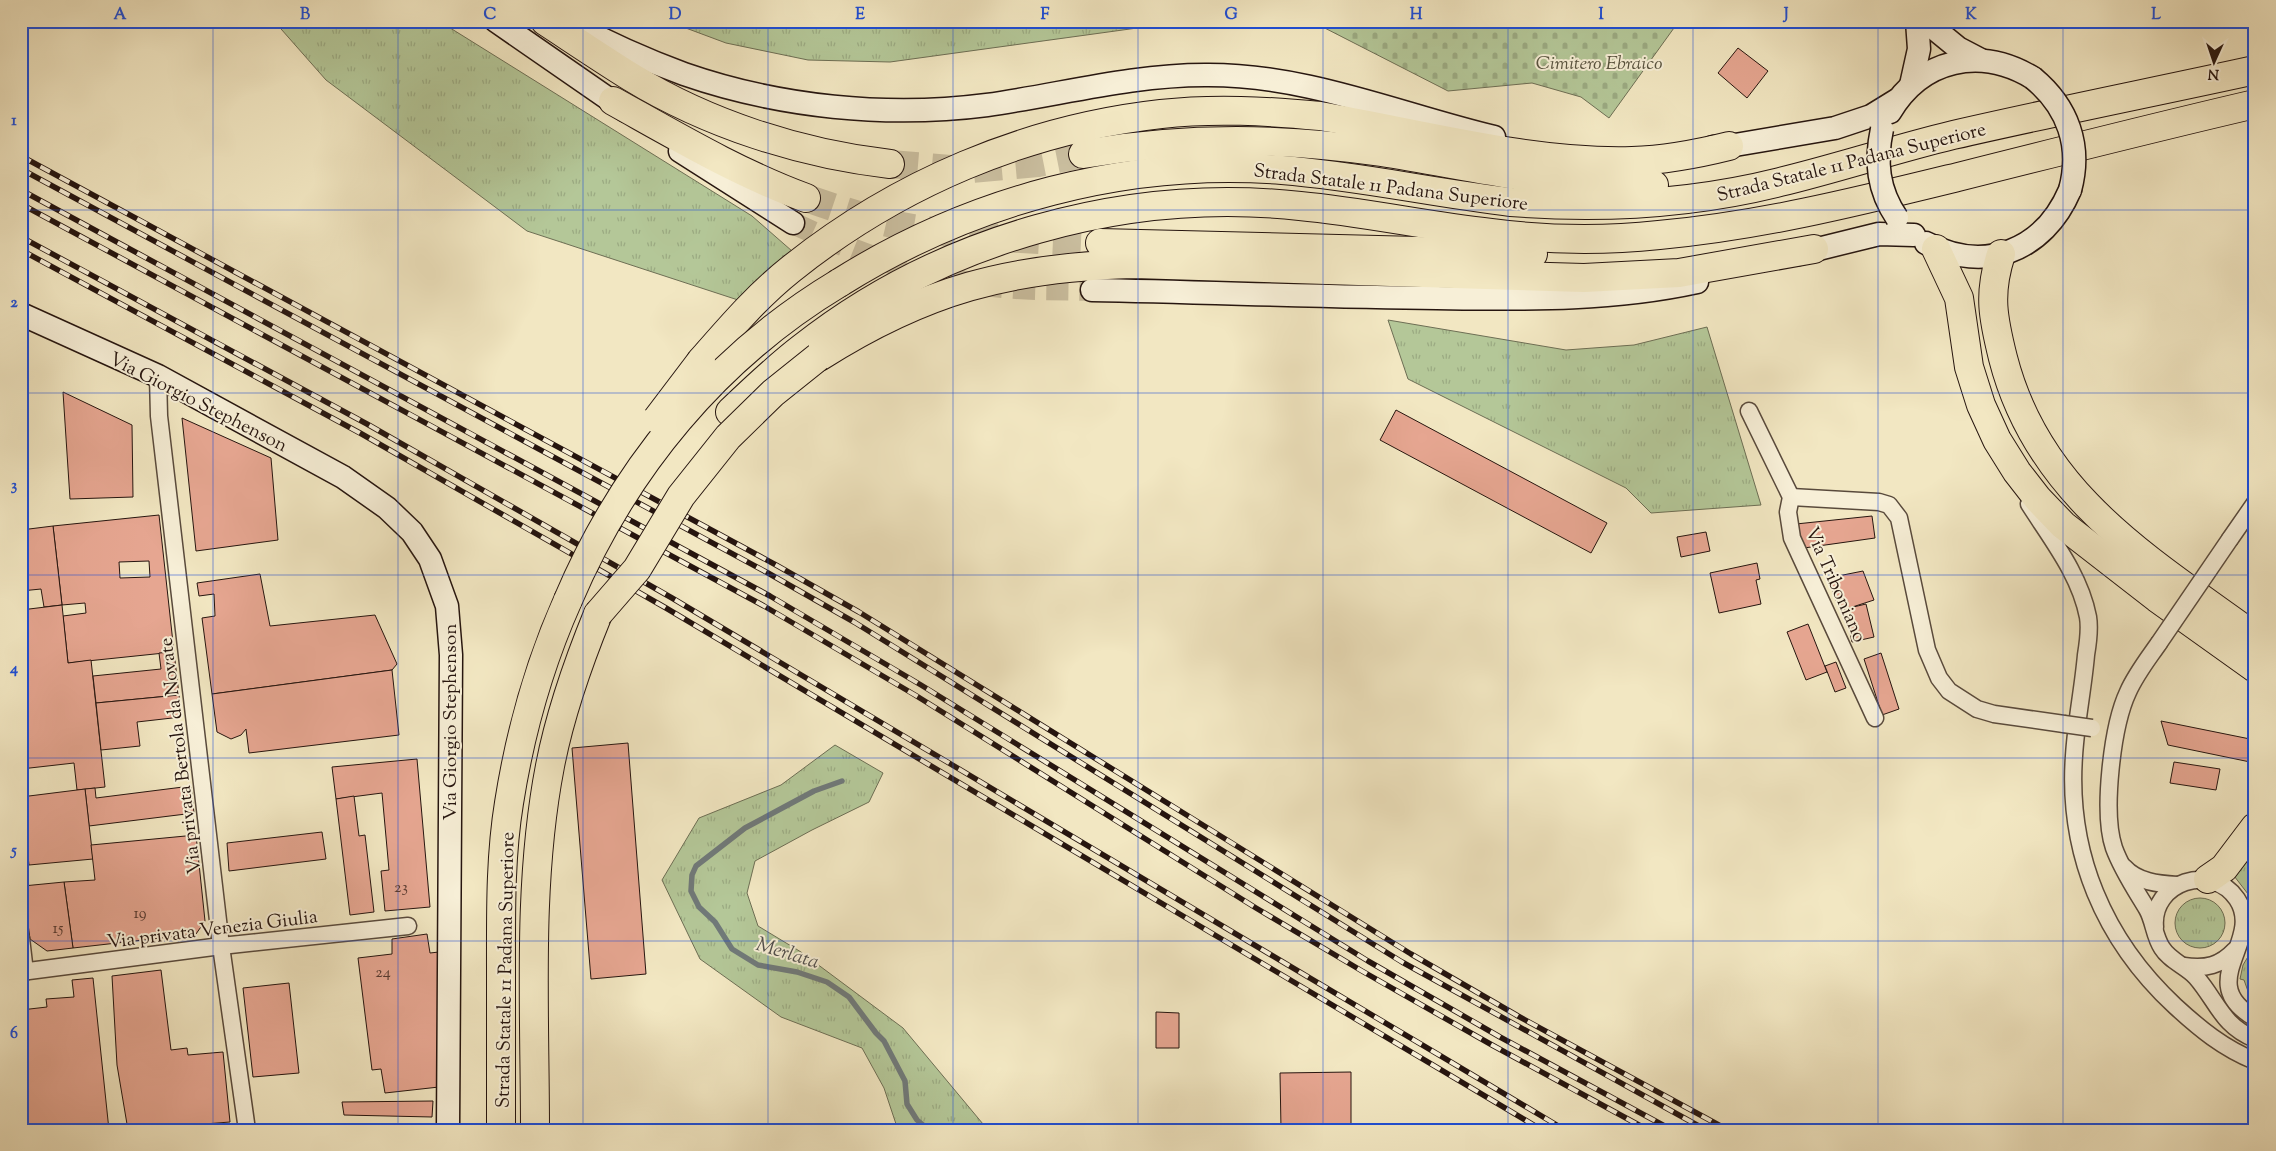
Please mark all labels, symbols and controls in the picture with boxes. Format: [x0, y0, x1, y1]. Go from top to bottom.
text: A [114, 4, 127, 27]
text: B [300, 4, 310, 27]
text: C [484, 4, 497, 27]
text: D [669, 4, 682, 27]
text: E [855, 4, 865, 27]
text: F [1041, 4, 1050, 27]
text: G [1224, 4, 1238, 27]
text: H [1410, 4, 1423, 27]
text: I [1598, 4, 1604, 27]
text: J [1782, 4, 1789, 27]
text: K [1965, 4, 1977, 27]
text: L [2151, 4, 2161, 27]
north arrow [2188, 38, 2238, 88]
park label: Cimitero Ebraico [1536, 51, 1662, 78]
text: N [2207, 63, 2220, 83]
text: 1 [11, 110, 17, 133]
street label: Strada Statale 11 Padana Superiore [1714, 117, 1989, 210]
street label: Strada Statale 11 Padana Superiore [1252, 158, 1530, 219]
text: 2 [10, 292, 18, 315]
street label: Via Giorgio Stephenson [104, 347, 292, 460]
text: 3 [11, 475, 18, 498]
street label: Via Triboniano [1797, 523, 1872, 647]
street label: Via Giorgio Stephenson [438, 624, 465, 820]
street label: Via privata Bertola da Novate [154, 636, 209, 876]
text: 4 [9, 658, 18, 681]
street label: Strada Statale 11 Padana Superiore [491, 831, 522, 1109]
text: 5 [9, 840, 17, 863]
house number: 23 [394, 877, 408, 900]
house number: 19 [133, 903, 147, 926]
street label: Via privata Venezia Giulia [105, 904, 319, 957]
house number: 15 [53, 918, 64, 941]
water label: Merlata [752, 931, 823, 978]
house number: 24 [375, 962, 391, 985]
text: 6 [10, 1023, 18, 1046]

